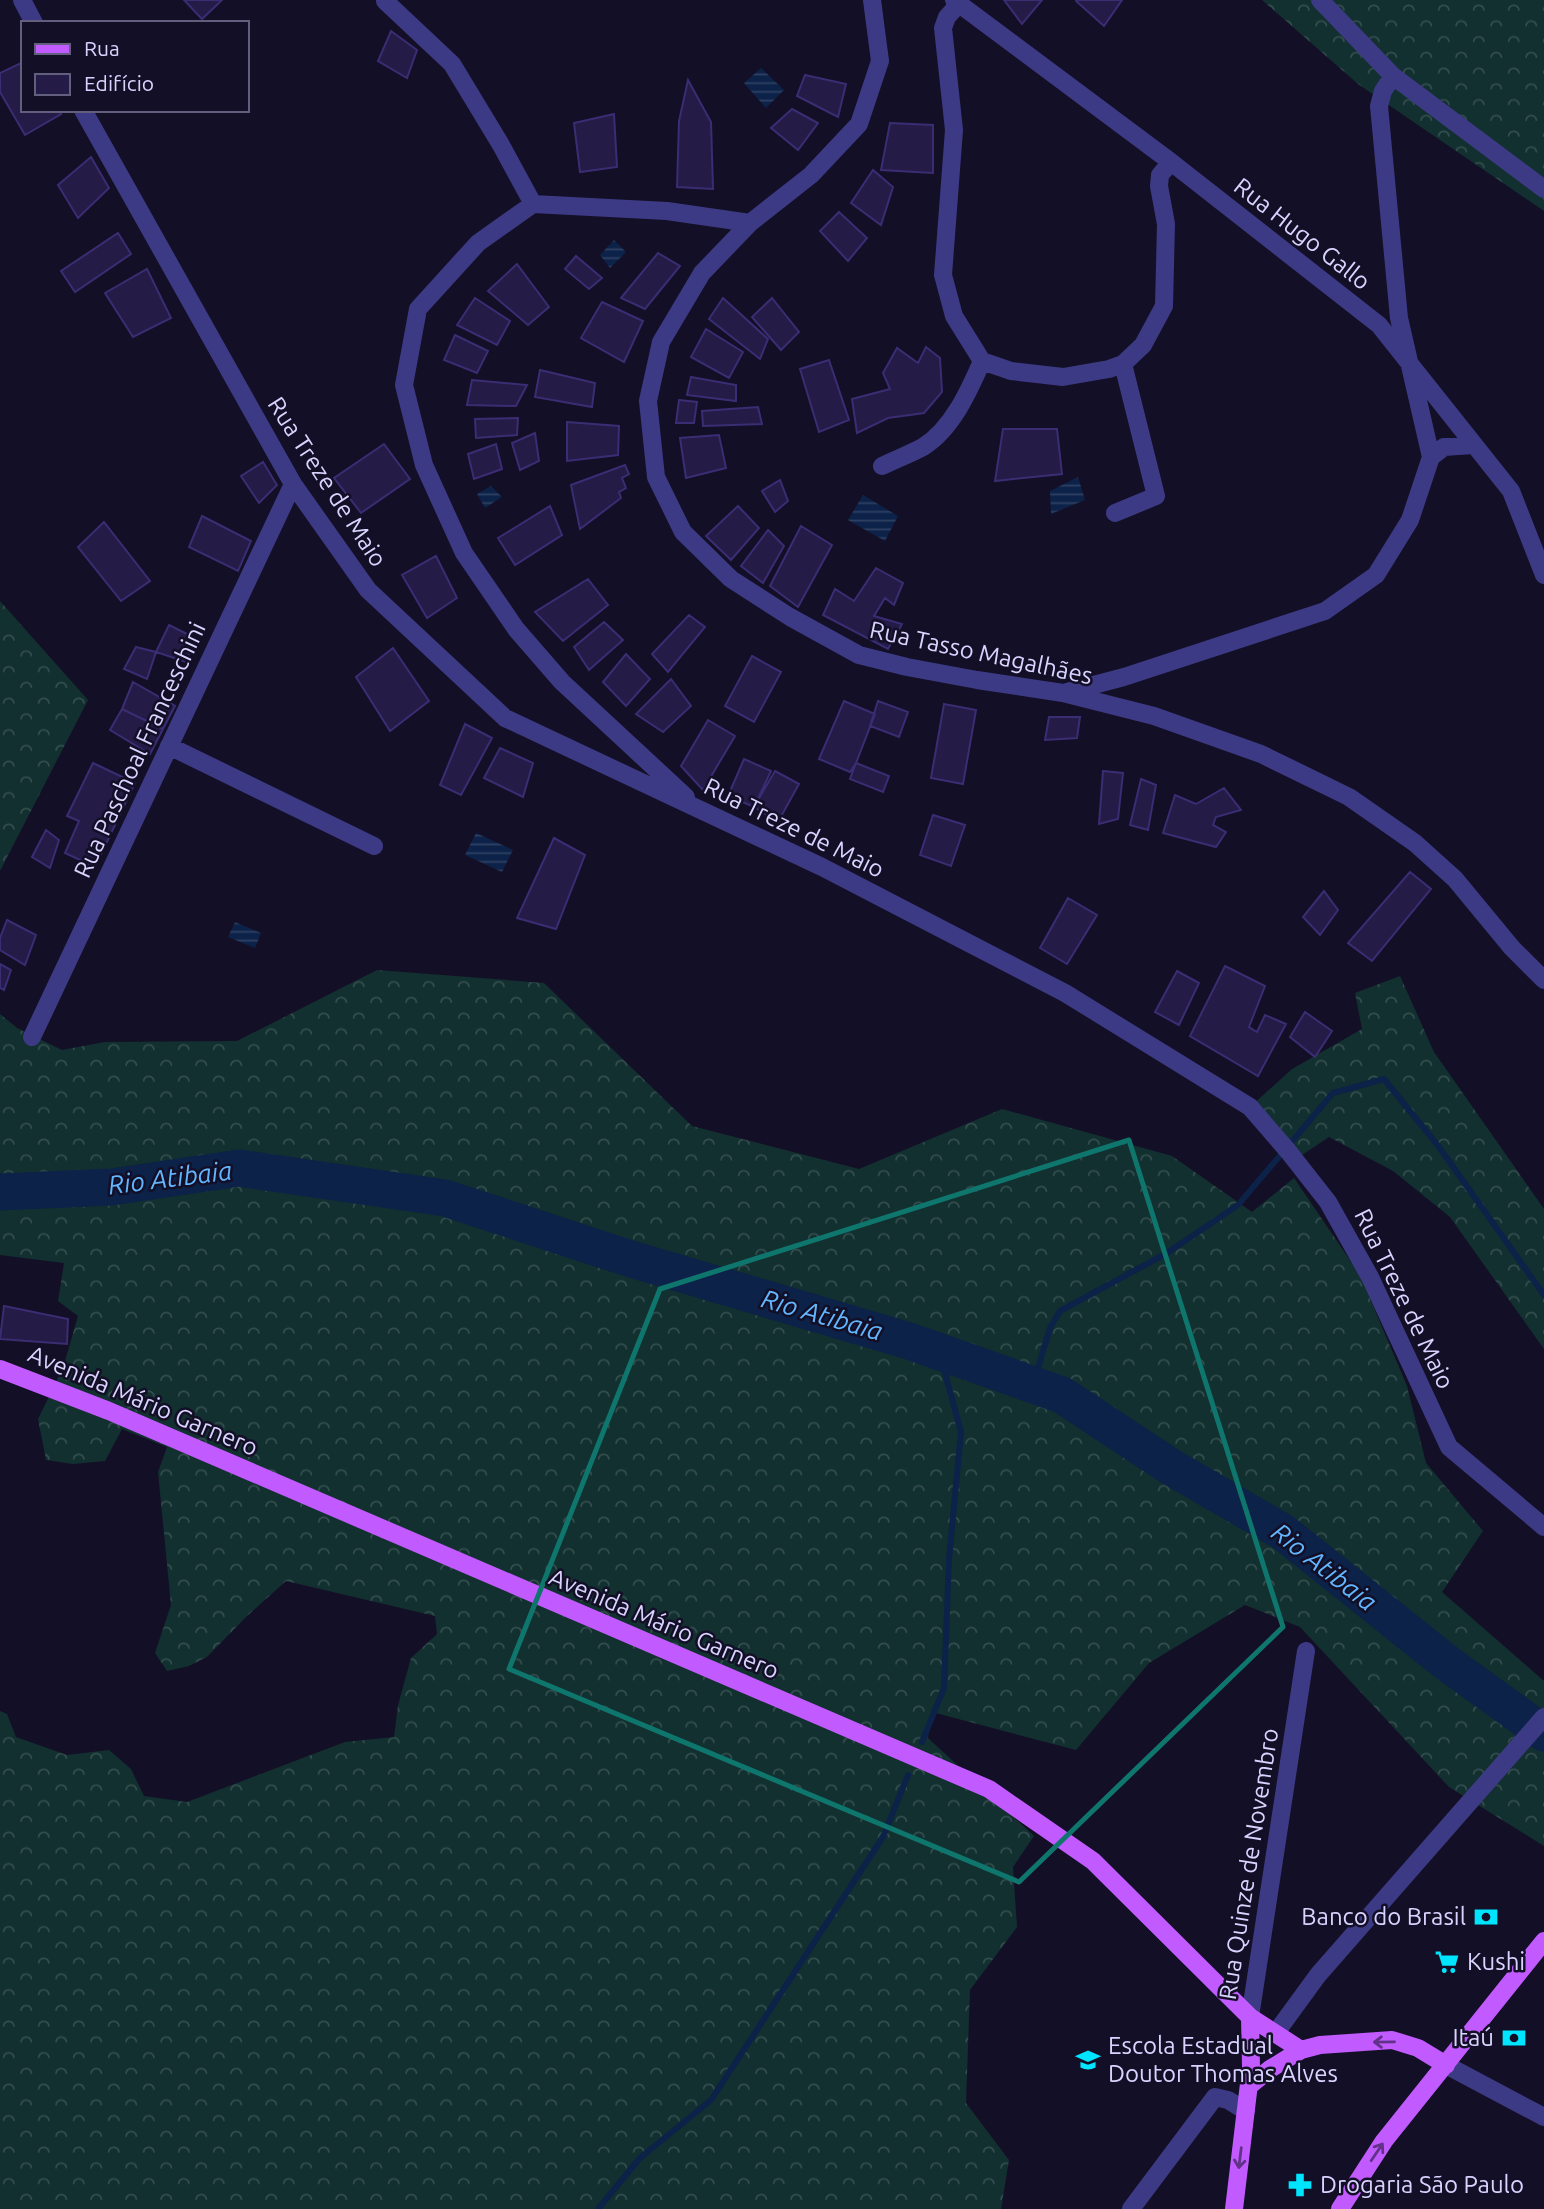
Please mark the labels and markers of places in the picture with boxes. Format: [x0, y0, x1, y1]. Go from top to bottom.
place label: Banco do Brasil [1301, 1903, 1466, 1930]
bank icon: Banco do Brasil [1472, 1903, 1500, 1931]
supermarket icon: Kushi [1433, 1948, 1461, 1976]
place label: Kushi [1467, 1948, 1525, 1975]
place label: Itaú [1452, 2024, 1494, 2051]
bank icon: Itaú [1500, 2024, 1528, 2052]
place label: Escola Estadual Doutor Thomas Alves [1108, 2032, 1338, 2087]
school or university icon: Escola Estadual Doutor Thomas Alves [1074, 2046, 1102, 2074]
pharmacy icon: Drogaria São Paulo [1286, 2171, 1314, 2199]
place label: Drogaria São Paulo [1320, 2171, 1524, 2198]

